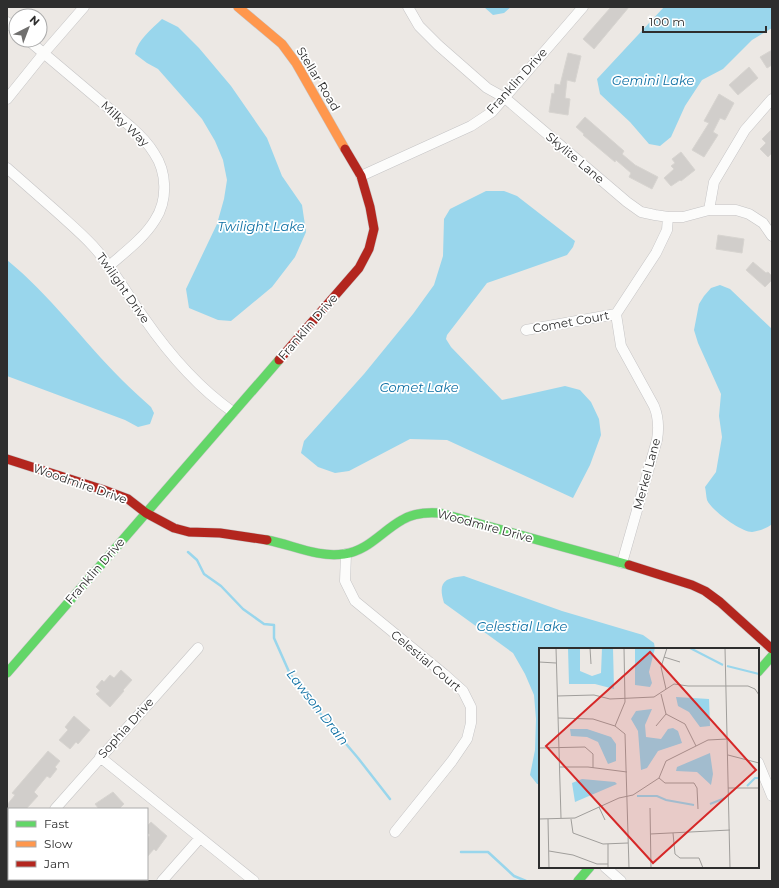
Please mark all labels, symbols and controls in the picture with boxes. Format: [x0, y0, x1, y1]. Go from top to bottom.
north arrow [8, 8, 48, 48]
scale bar [643, 8, 766, 34]
text: N [27, 12, 43, 29]
text: 100 m [649, 14, 685, 29]
street label: Stellar Road [293, 44, 343, 114]
street label: Franklin Drive [483, 45, 550, 117]
water label: Gemini Lake [612, 72, 694, 88]
street label: Milky Way [98, 98, 153, 150]
street label: Skylite Lane [543, 129, 608, 186]
water label: Twilight Lake [218, 218, 305, 234]
street label: Twilight Drive [94, 250, 153, 326]
street label: Franklin Drive [275, 290, 341, 363]
street label: Comet Court [531, 307, 610, 336]
water label: Comet Lake [379, 379, 459, 395]
street label: Merkel Lane [630, 436, 663, 511]
street label: Woodmire Drive [31, 460, 129, 507]
street label: Woodmire Drive [436, 506, 535, 545]
street label: Franklin Drive [62, 534, 128, 607]
water label: Celestial Lake [477, 618, 568, 634]
street label: Celestial Court [388, 627, 465, 694]
inset map [539, 648, 759, 868]
water label: Lawson Drain [284, 666, 352, 748]
street label: Sophia Drive [95, 694, 157, 761]
legend [8, 808, 148, 880]
text: Fast [44, 816, 69, 831]
text: Slow [44, 836, 73, 851]
text: Jam [43, 856, 70, 871]

